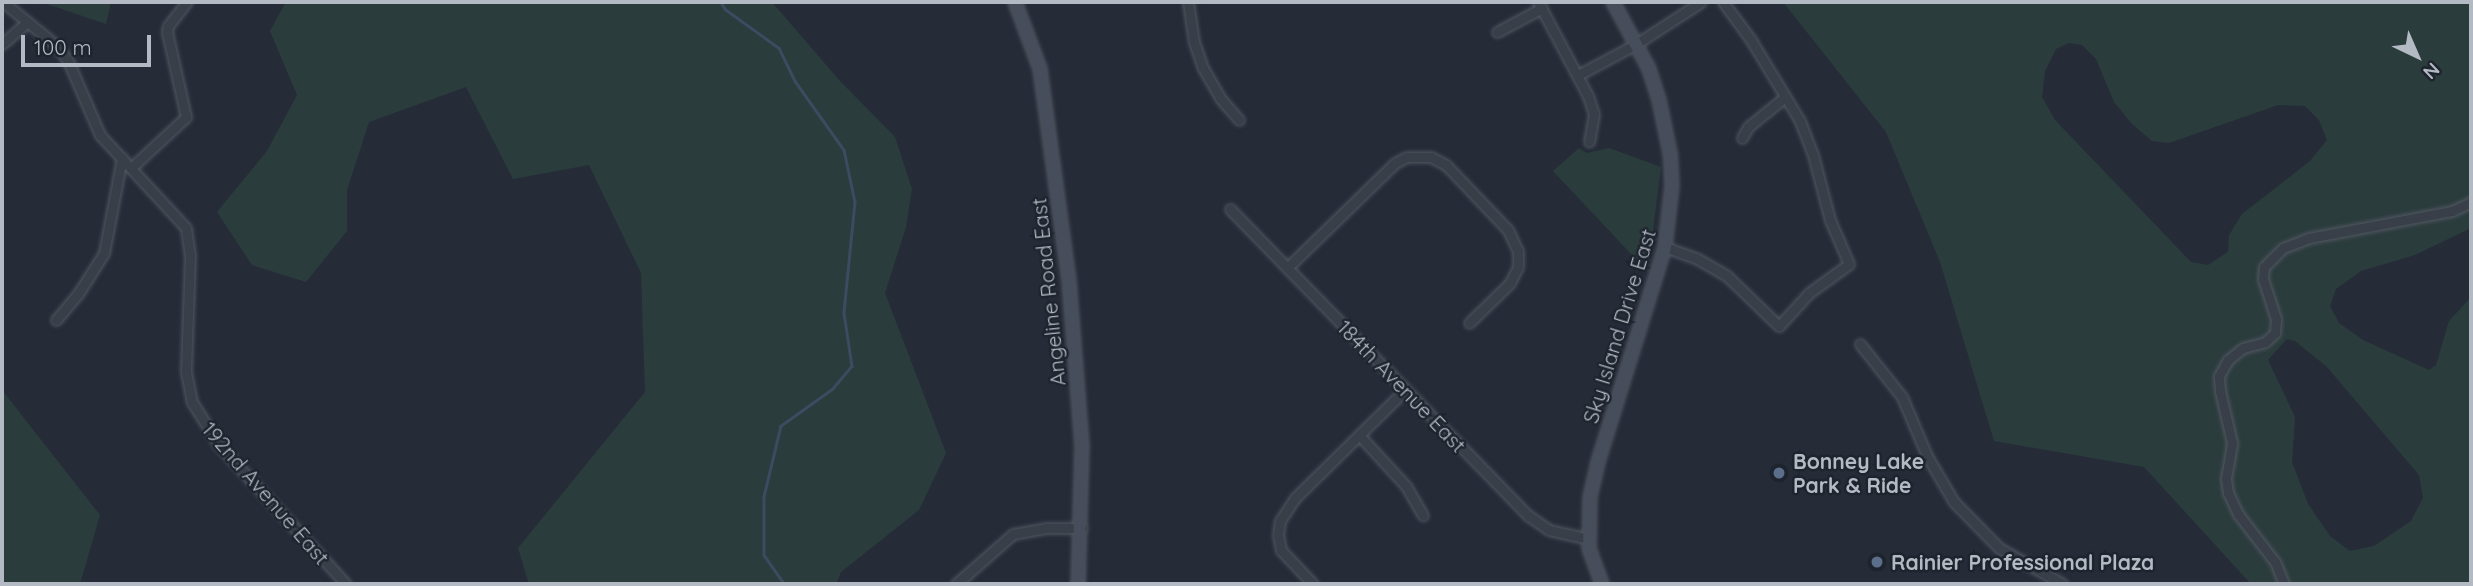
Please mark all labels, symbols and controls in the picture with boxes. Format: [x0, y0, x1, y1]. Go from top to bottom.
scale bar [24, 21, 154, 65]
north arrow [2382, 21, 2452, 91]
text: 100 m [34, 34, 92, 60]
text: N [2418, 58, 2445, 85]
street label: Angeline Road East [1026, 197, 1070, 387]
street label: Sky Island Drive East [1577, 226, 1661, 426]
street label: 184th Avenue East [1332, 315, 1472, 457]
street label: 192nd Avenue East [197, 416, 335, 570]
place label: Bonney Lake Park & Ride [1793, 448, 1924, 498]
marker: Bonney Lake Park & Ride [1771, 465, 1787, 481]
place label: Rainier Professional Plaza [1891, 549, 2154, 575]
marker: Rainier Professional Plaza [1869, 554, 1885, 570]

